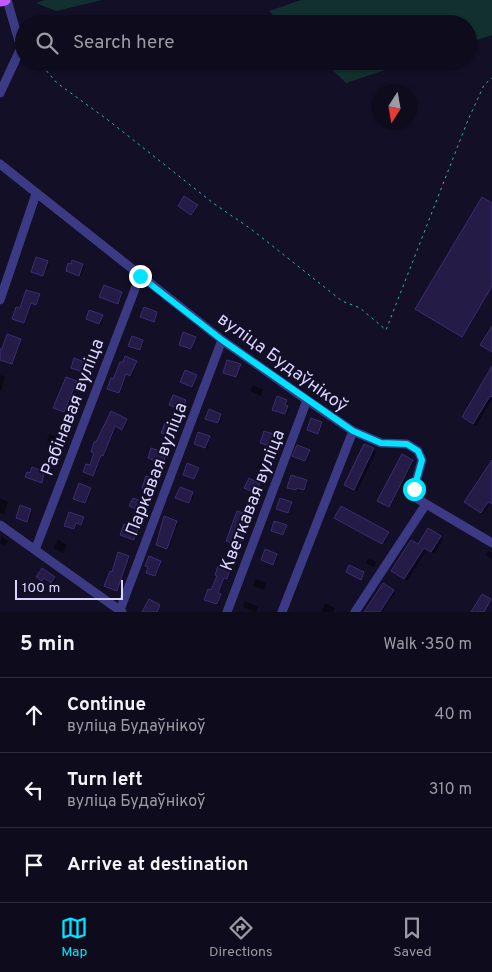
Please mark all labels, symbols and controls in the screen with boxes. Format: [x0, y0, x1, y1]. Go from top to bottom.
search box [15, 15, 477, 70]
icon: search [33, 29, 61, 57]
text: Search here [73, 31, 175, 55]
north arrow [372, 85, 417, 130]
route end [129, 265, 152, 288]
street label: вуліца Будаўнікоў [212, 308, 352, 418]
street label: Рабінавая вуліца [37, 336, 110, 479]
street label: Паркавая вуліца [121, 399, 193, 540]
street label: Кветкавая вуліца [216, 427, 291, 574]
route start [403, 478, 426, 501]
scale bar [15, 577, 122, 600]
text: 100 m [22, 580, 60, 597]
text: 5 min [20, 631, 75, 658]
text: Walk · 350 m [383, 635, 472, 655]
text: Continue [67, 693, 146, 717]
icon: ahead [20, 701, 48, 729]
text: 40 m [434, 705, 472, 725]
text: вуліца Будаўнікоў [67, 717, 205, 737]
text: Turn left [67, 768, 143, 792]
icon: left [20, 776, 48, 804]
text: 310 m [429, 780, 472, 800]
text: вуліца Будаўнікоў [67, 792, 205, 812]
icon: arrive [20, 851, 48, 879]
text: Arrive at destination [67, 853, 248, 877]
tab: Map [60, 914, 88, 961]
tab: Directions [209, 914, 273, 961]
tab: Saved [393, 914, 432, 961]

